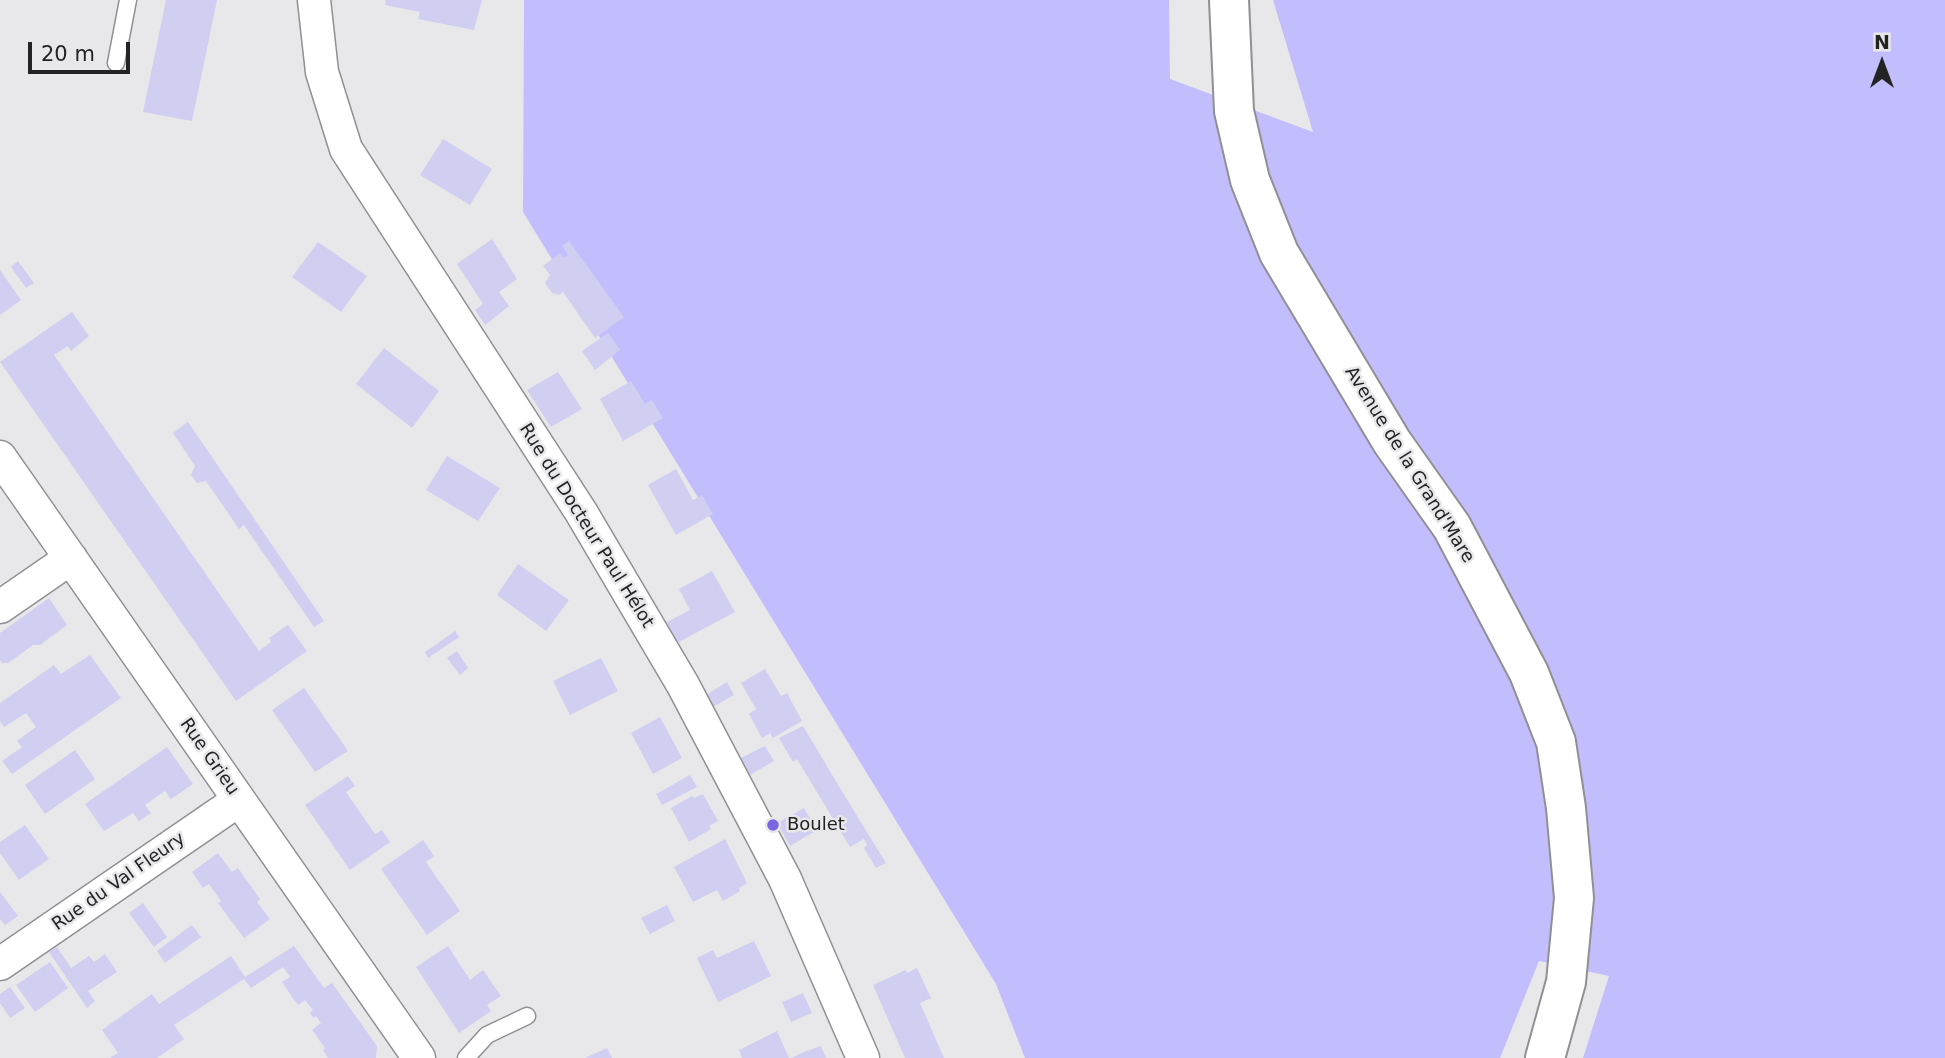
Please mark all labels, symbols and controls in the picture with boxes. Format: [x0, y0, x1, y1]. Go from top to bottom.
scale bar [32, 28, 133, 72]
north arrow [1847, 28, 1917, 98]
text: N [1874, 31, 1890, 53]
text: 20 m [41, 42, 95, 66]
street label: Avenue de la Grand'Mare [1340, 363, 1478, 567]
street label: Rue du Docteur Paul Hélot [514, 420, 658, 632]
street label: Rue Grieu [175, 714, 243, 800]
place label: Boulet [787, 814, 845, 836]
marker: Boulet [765, 817, 781, 833]
street label: Rue du Val Fleury [48, 828, 190, 936]

